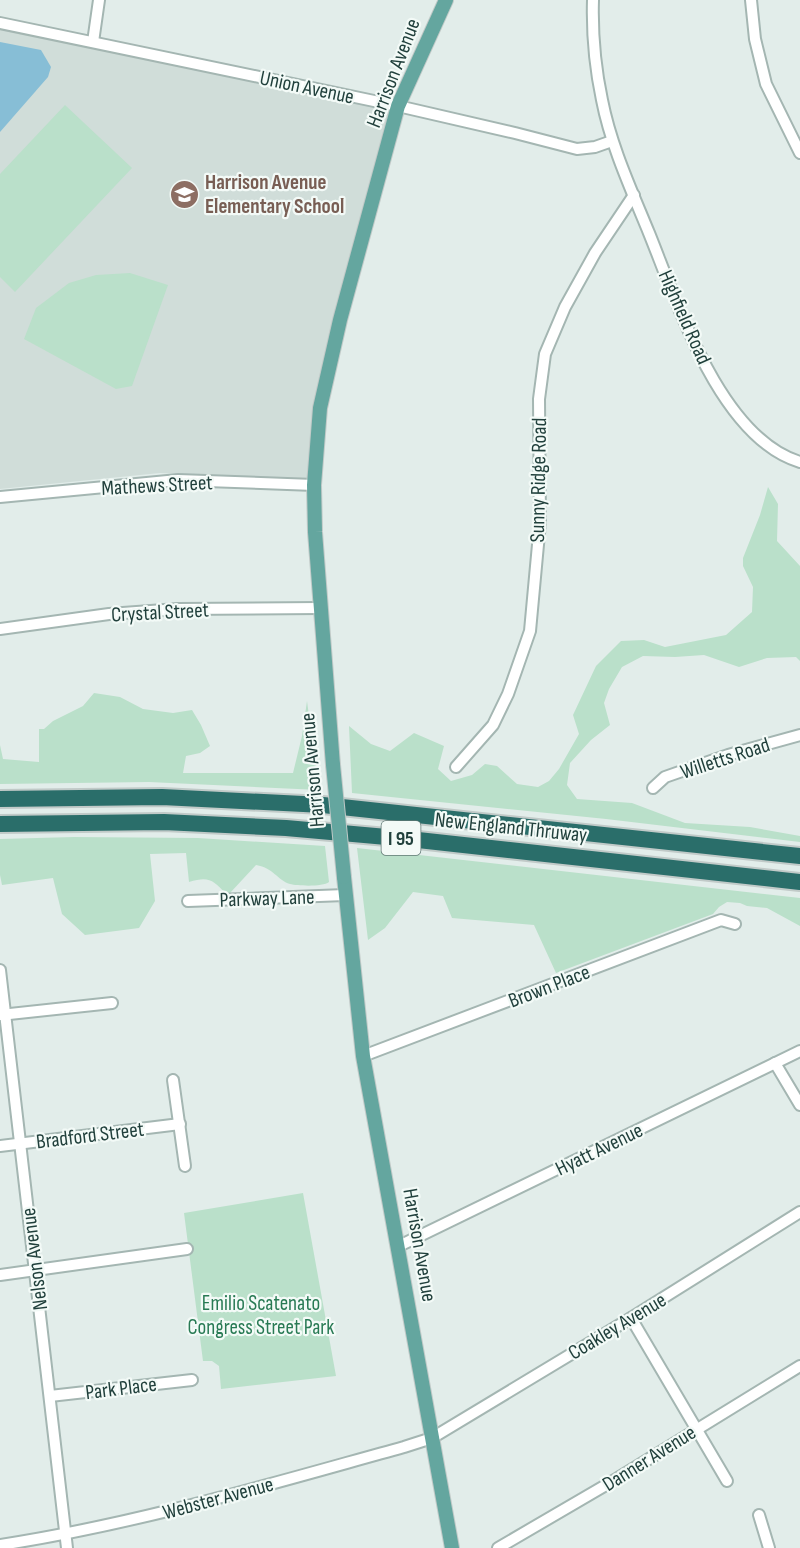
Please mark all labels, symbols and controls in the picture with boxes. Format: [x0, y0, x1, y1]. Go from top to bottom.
street label: Harrison Avenue [361, 15, 426, 131]
street label: Union Avenue [257, 65, 356, 110]
place label: Harrison Avenue Elementary School [205, 170, 344, 219]
school or university icon: Harrison Avenue Elementary School [168, 178, 200, 210]
street label: Highfield Road [653, 266, 716, 368]
street label: Sunny Ridge Road [525, 418, 552, 542]
street label: Mathews Street [101, 470, 213, 501]
street label: Crystal Street [110, 597, 210, 628]
street label: Harrison Avenue [295, 712, 330, 828]
street label: Willetts Road [677, 732, 773, 785]
street label: New England Thruway [434, 807, 588, 848]
road number: I 95 [382, 821, 420, 855]
street label: Parkway Lane [219, 884, 315, 913]
street label: Brown Place [505, 959, 594, 1013]
street label: Bradford Street [35, 1116, 145, 1155]
street label: Hyatt Avenue [551, 1118, 647, 1181]
street label: Harrison Avenue [397, 1186, 442, 1304]
street label: Nelson Avenue [16, 1206, 53, 1312]
street label: Coakley Avenue [564, 1287, 671, 1365]
park label: Emilio Scatenato Congress Street Park [188, 1291, 334, 1340]
street label: Park Place [84, 1372, 158, 1405]
street label: Danner Avenue [598, 1420, 701, 1497]
street label: Webster Avenue [160, 1472, 276, 1525]

